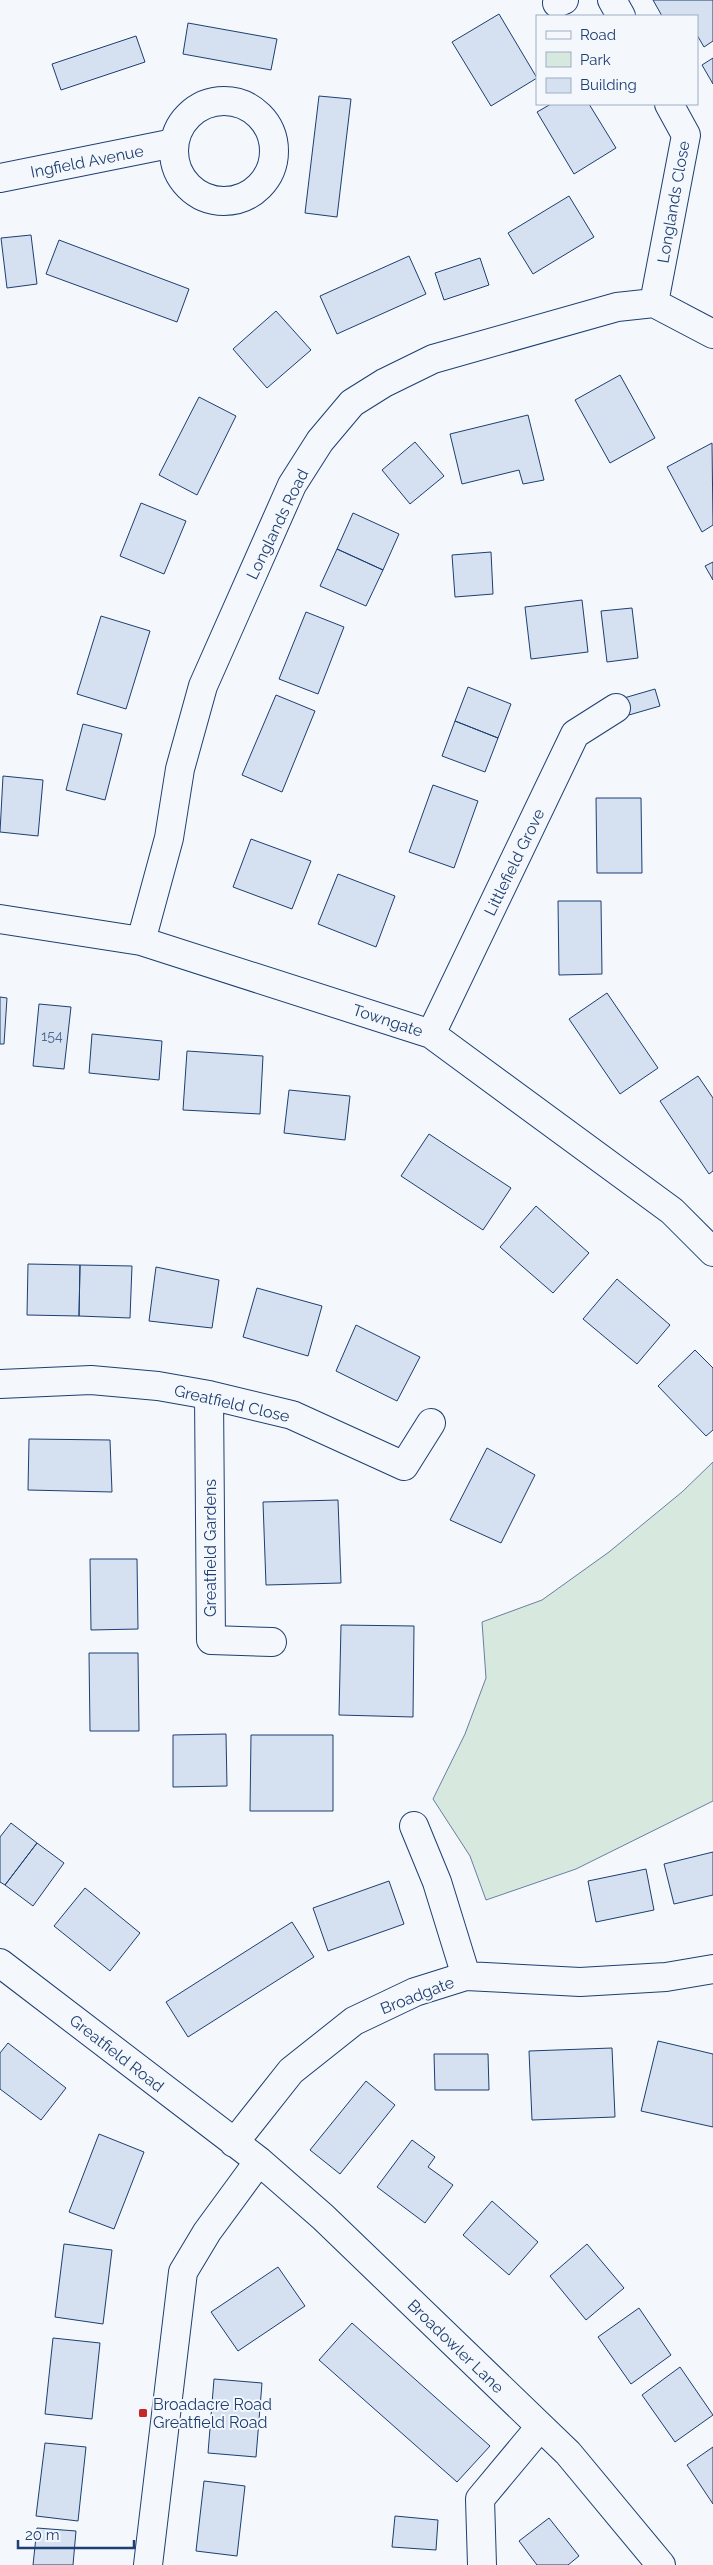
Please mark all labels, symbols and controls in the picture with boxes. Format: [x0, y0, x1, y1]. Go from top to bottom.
legend [536, 15, 698, 105]
text: Road [580, 26, 616, 44]
text: Park [580, 51, 611, 69]
text: Building [580, 76, 637, 94]
street label: Longlands Close [653, 139, 694, 265]
street label: Ingfield Avenue [29, 141, 145, 182]
street label: Longlands Road [243, 466, 312, 583]
street label: Littlefield Grove [480, 806, 549, 919]
street label: Towngate [350, 1000, 425, 1041]
house number: 154 [41, 1028, 63, 1044]
street label: Greatfield Close [172, 1381, 292, 1426]
street label: Greatfield Gardens [201, 1479, 220, 1617]
street label: Broadgate [378, 1973, 457, 2018]
street label: Greatfield Road [66, 2011, 168, 2096]
street label: Broadowler Lane [404, 2296, 508, 2397]
place label: Broadacre Road Greatfield Road [153, 2395, 272, 2432]
marker: Broadacre Road Greatfield Road [137, 2407, 149, 2419]
scale bar [18, 2518, 134, 2550]
text: 20 m [25, 2526, 60, 2544]

